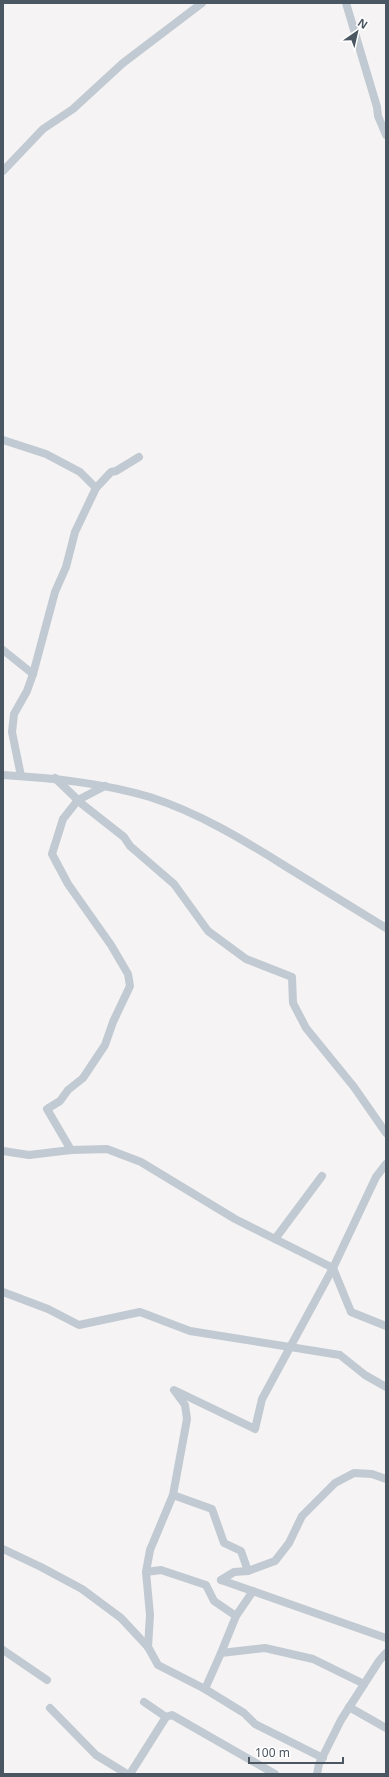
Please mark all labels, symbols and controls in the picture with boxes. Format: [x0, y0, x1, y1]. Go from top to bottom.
north arrow [337, 12, 377, 52]
text: N [355, 15, 371, 32]
scale bar [249, 1739, 343, 1765]
text: 100 m [255, 1744, 290, 1761]

